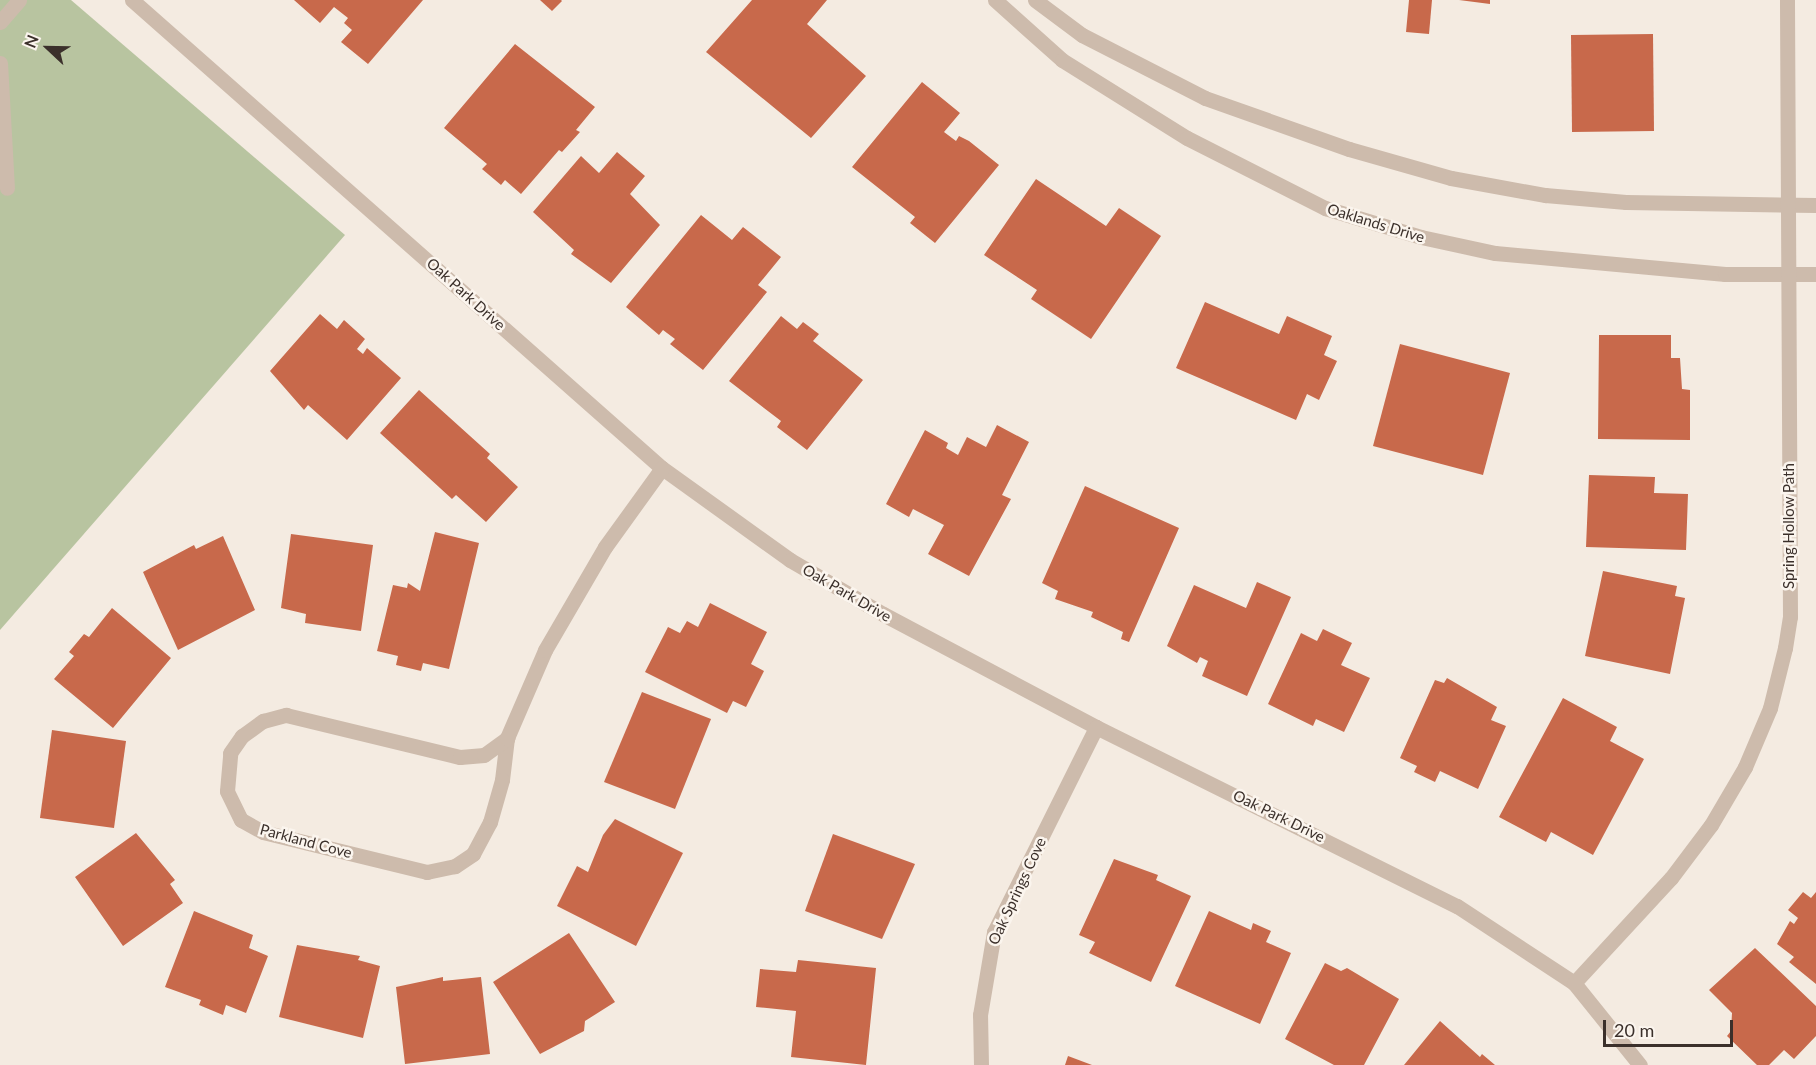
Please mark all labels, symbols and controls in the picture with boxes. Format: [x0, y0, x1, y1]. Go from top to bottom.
north arrow [18, 18, 78, 78]
text: N [20, 32, 42, 50]
street label: Oaklands Drive [1325, 200, 1427, 246]
street label: Oak Park Drive [423, 254, 509, 334]
street label: Spring Hollow Path [1780, 463, 1798, 589]
street label: Oak Park Drive [799, 560, 895, 626]
street label: Oak Park Drive [1230, 786, 1328, 846]
street label: Parkland Cove [258, 820, 354, 862]
street label: Oak Springs Cove [984, 835, 1050, 947]
scale bar [1606, 1008, 1736, 1046]
text: 20 m [1614, 1019, 1654, 1041]

